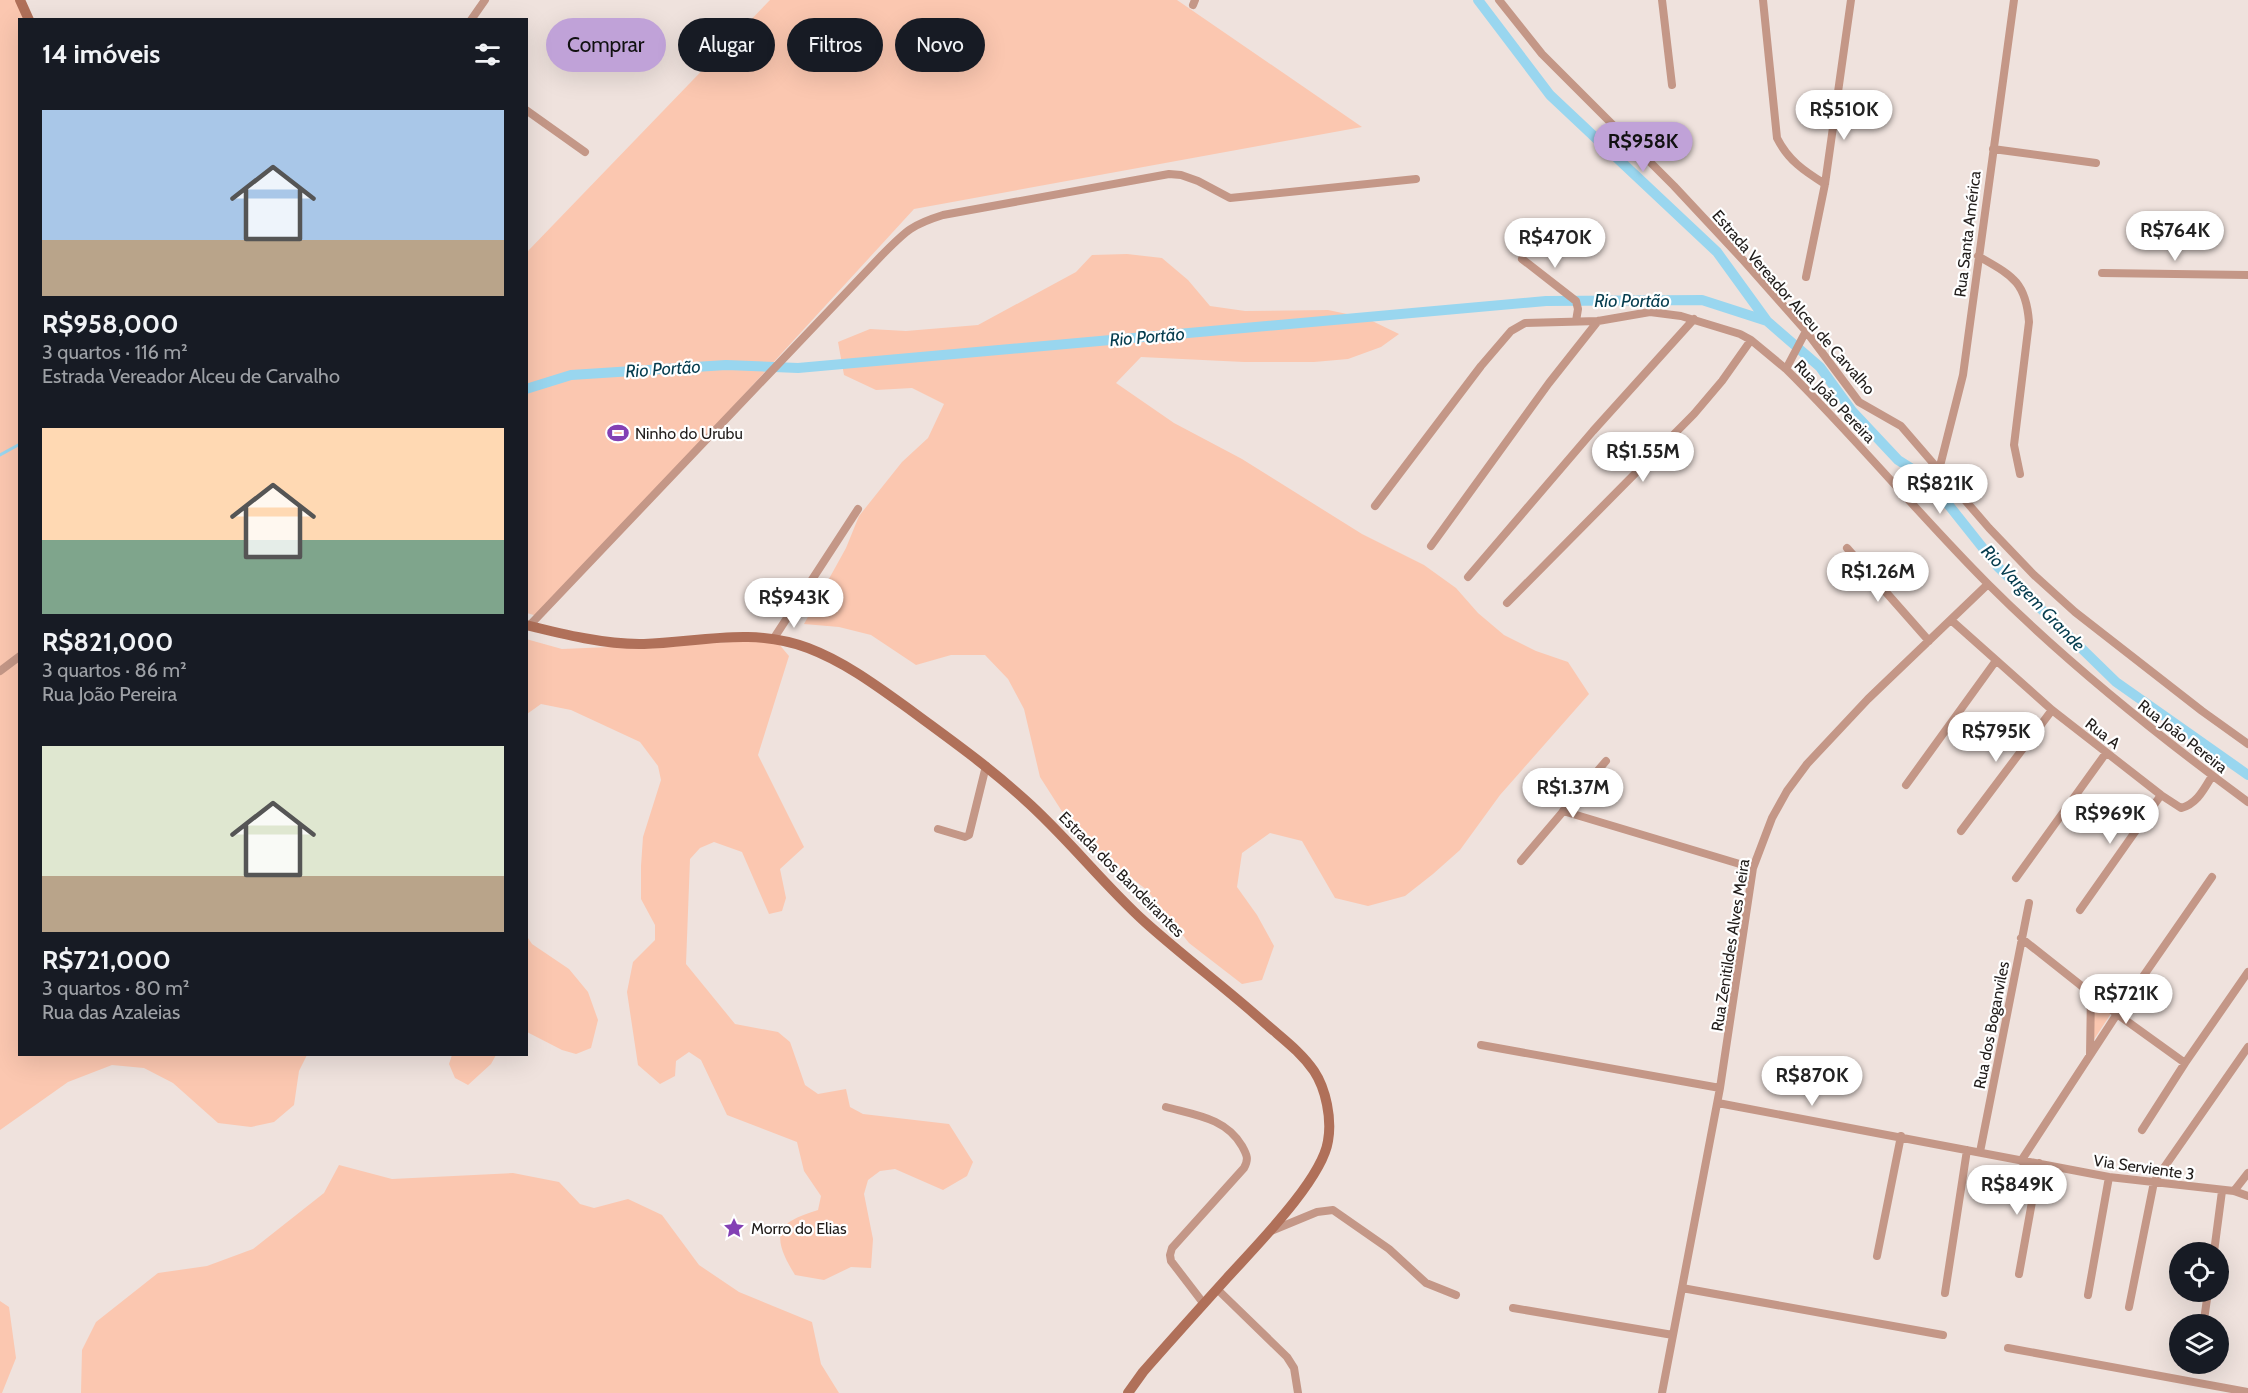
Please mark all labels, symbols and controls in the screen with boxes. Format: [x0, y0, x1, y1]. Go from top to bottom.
chip: Comprar [546, 18, 666, 72]
chip: Alugar [678, 18, 775, 72]
chip: Filtros [787, 18, 883, 72]
chip: Novo [895, 18, 985, 72]
text: 14 imóveis [42, 38, 160, 70]
icon: filters [471, 38, 504, 71]
pin: R$510K [1795, 90, 1893, 141]
text: R$510K [1810, 97, 1878, 121]
pin: R$958K [1594, 122, 1692, 173]
text: R$958K [1608, 129, 1678, 153]
icon: home [219, 149, 327, 257]
street label: Rua Santa América [1950, 170, 1985, 298]
street label: Estrada Vereador Alceu de Carvalho [1708, 206, 1879, 399]
pin: R$764K [2126, 211, 2224, 262]
pin: R$470K [1506, 218, 1604, 269]
text: R$764K [2140, 218, 2210, 242]
text: R$470K [1518, 225, 1592, 249]
water label: Rio Portão [1594, 290, 1670, 312]
text: R$958,000 [42, 308, 179, 340]
water label: Rio Portão [1108, 323, 1186, 351]
text: 3 quartos · 116 m² [42, 340, 188, 364]
water label: Rio Portão [625, 355, 701, 383]
street label: Rua João Pereira [1790, 356, 1879, 447]
text: Estrada Vereador Alceu de Carvalho [42, 364, 340, 388]
sports icon: Ninho do Urubu [606, 421, 630, 445]
place label: Ninho do Urubu [635, 424, 743, 443]
pin: R$1.55M [1588, 432, 1698, 483]
text: R$1.55M [1606, 439, 1680, 463]
pin: R$821K [1891, 464, 1989, 515]
icon: home [219, 467, 327, 575]
text: R$821K [1907, 471, 1973, 495]
water label: Rio Vargem Grande [1977, 540, 2089, 656]
pin: R$1.26M [1823, 552, 1933, 603]
text: R$1.26M [1841, 559, 1915, 583]
pin: R$943K [745, 578, 843, 629]
text: R$943K [758, 585, 830, 609]
text: R$821,000 [42, 626, 173, 658]
text: 3 quartos · 86 m² [42, 658, 187, 682]
text: Rua João Pereira [42, 682, 177, 706]
street label: Rua João Pereira [2134, 696, 2231, 777]
pin: R$795K [1947, 712, 2045, 763]
street label: Rua A [2081, 714, 2124, 753]
text: R$795K [1962, 719, 2030, 743]
pin: R$1.37M [1518, 768, 1628, 819]
text: R$1.37M [1536, 775, 1610, 799]
icon: home [219, 785, 327, 893]
pin: R$969K [2061, 794, 2159, 845]
text: R$969K [2075, 801, 2145, 825]
street label: Estrada dos Bandeirantes [1055, 808, 1189, 941]
street label: Rua Zenitildes Alves Meira [1707, 857, 1754, 1033]
text: R$721,000 [42, 944, 171, 976]
street label: Rua dos Boganviles [1970, 959, 2013, 1090]
pin: R$721K [2077, 974, 2175, 1025]
text: 3 quartos · 80 m² [42, 976, 189, 1000]
text: R$721K [2094, 981, 2158, 1005]
text: Rua das Azaleias [42, 1000, 180, 1024]
pin: R$870K [1763, 1056, 1861, 1107]
text: R$870K [1776, 1063, 1848, 1087]
street label: Via Serviente 3 [2092, 1151, 2196, 1184]
pin: R$849K [1968, 1165, 2066, 1216]
text: R$849K [1981, 1172, 2053, 1196]
place icon: Morro do Elias [722, 1216, 746, 1240]
place label: Morro do Elias [751, 1219, 847, 1238]
map controls [2169, 1242, 2229, 1374]
button: locate [2169, 1242, 2229, 1302]
button: layers [2169, 1314, 2229, 1374]

